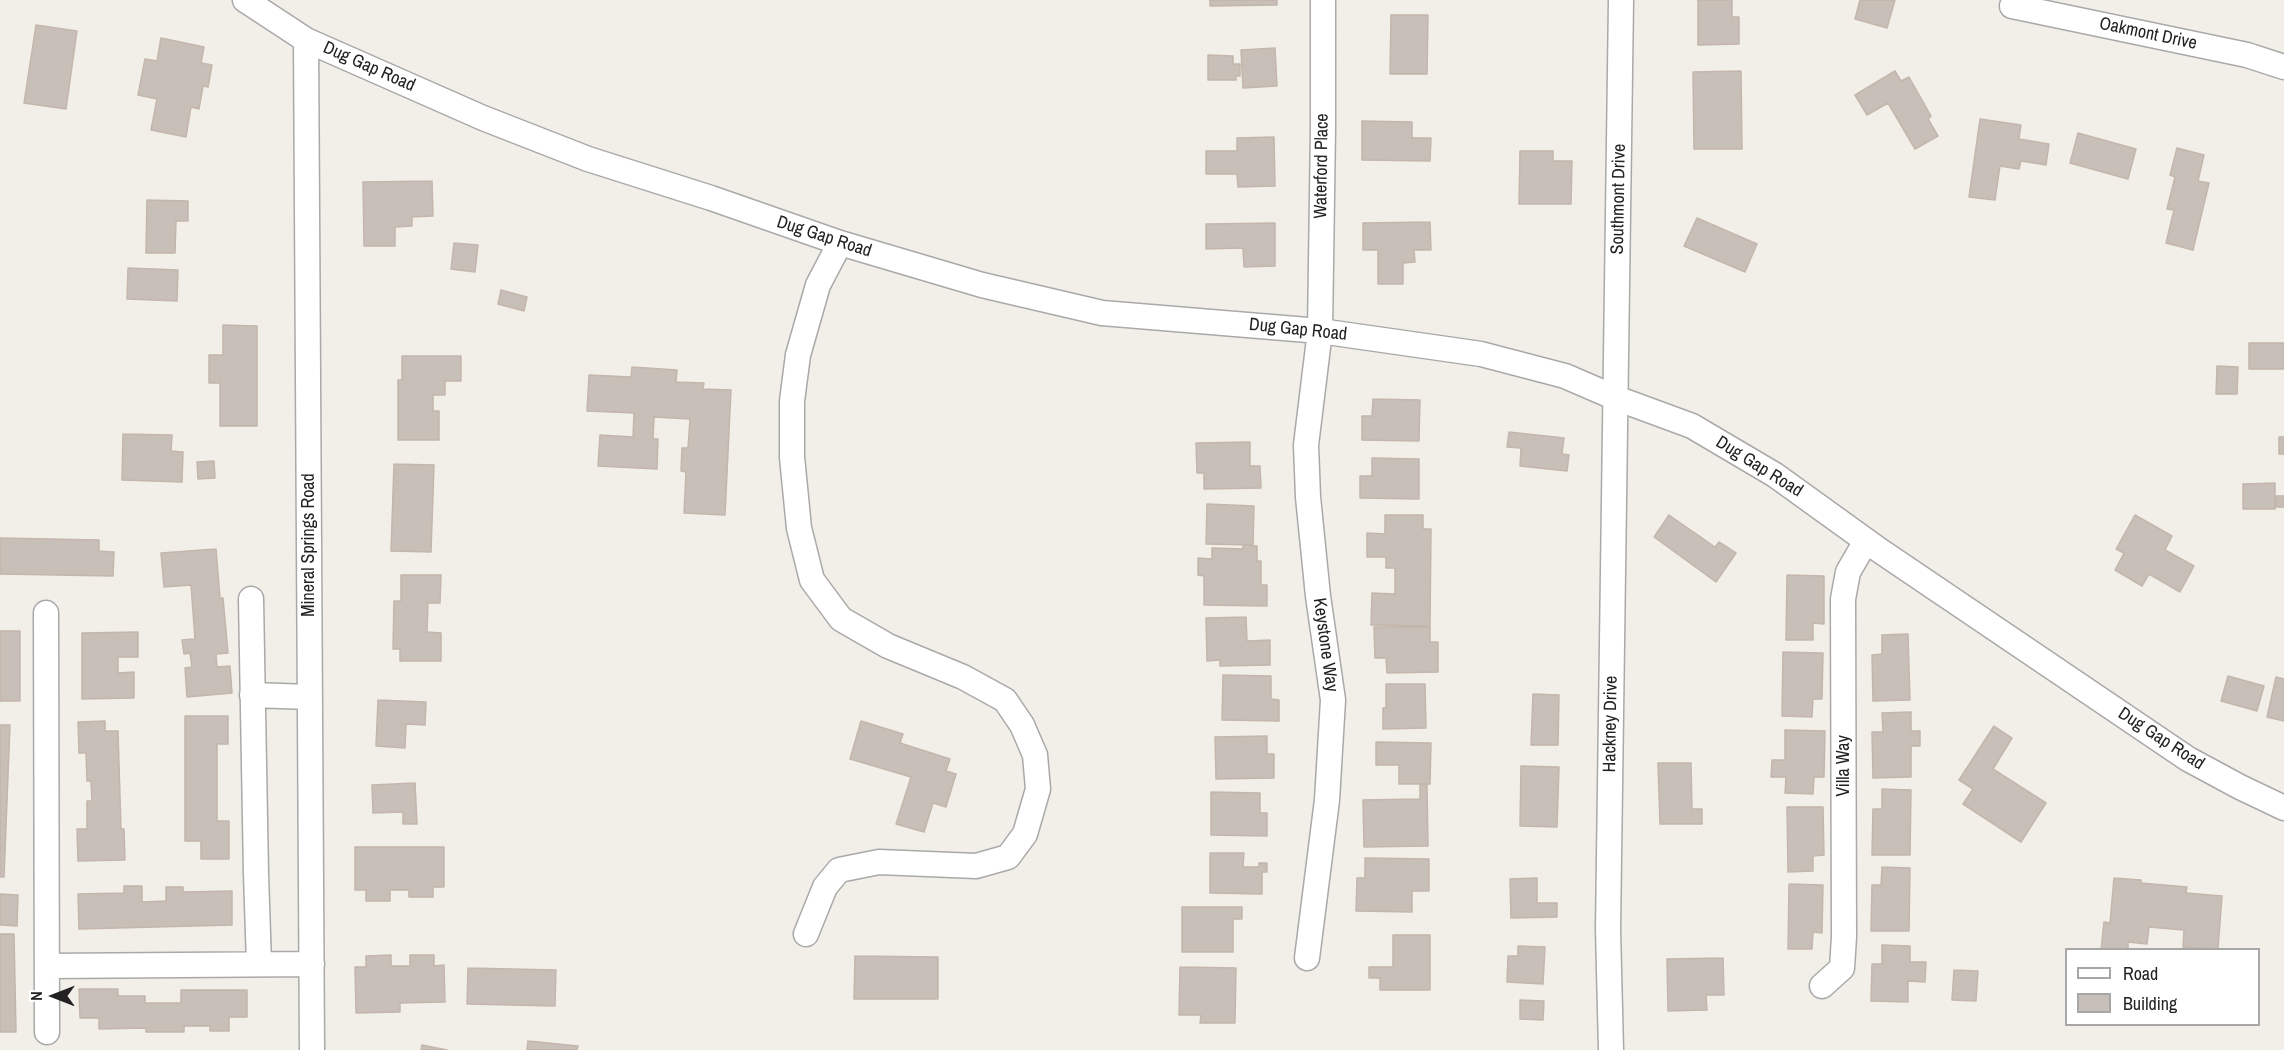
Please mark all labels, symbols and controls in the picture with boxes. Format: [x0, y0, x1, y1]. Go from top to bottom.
street label: Oakmont Drive [2097, 13, 2199, 55]
street label: Dug Gap Road [320, 37, 418, 97]
street label: Waterford Place [1310, 113, 1334, 219]
street label: Southmont Drive [1607, 143, 1631, 255]
street label: Dug Gap Road [774, 212, 874, 262]
street label: Dug Gap Road [1248, 314, 1348, 346]
street label: Dug Gap Road [1712, 432, 1806, 502]
street label: Mineral Springs Road [298, 473, 320, 617]
street label: Keystone Way [1308, 597, 1342, 693]
street label: Hackney Drive [1599, 675, 1623, 773]
street label: Dug Gap Road [2114, 703, 2208, 775]
street label: Villa Way [1833, 735, 1855, 797]
legend [2065, 948, 2260, 1026]
text: Road [2123, 961, 2158, 986]
north arrow [24, 966, 84, 1026]
text: N [25, 991, 47, 1001]
text: Building [2123, 991, 2177, 1016]

